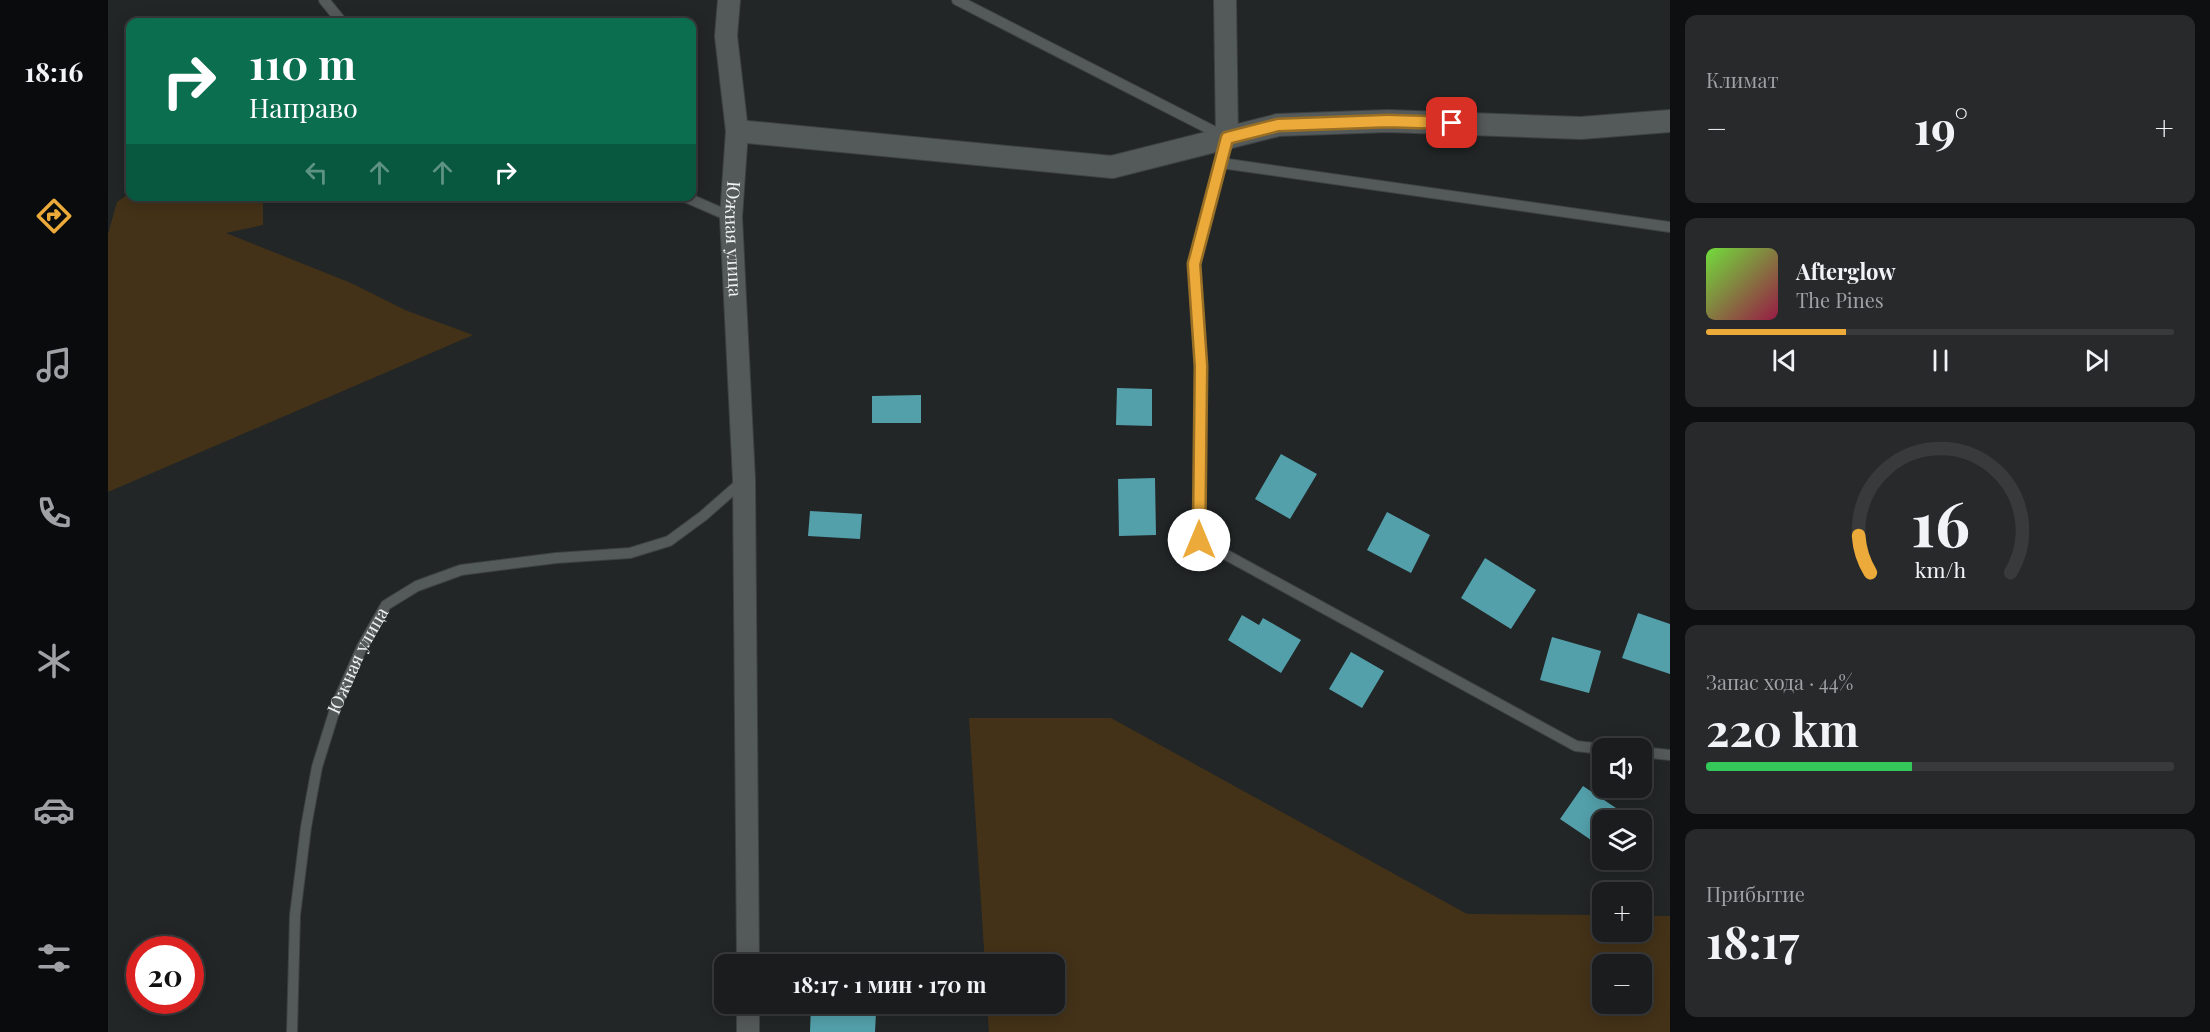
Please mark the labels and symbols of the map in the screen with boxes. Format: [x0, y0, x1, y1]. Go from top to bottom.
pin [1426, 97, 1477, 148]
street label: Южная улица [720, 180, 748, 298]
position arrow [1167, 508, 1231, 572]
street label: Южная улица [321, 602, 393, 717]
speed limit sign: 20 [126, 936, 204, 1014]

